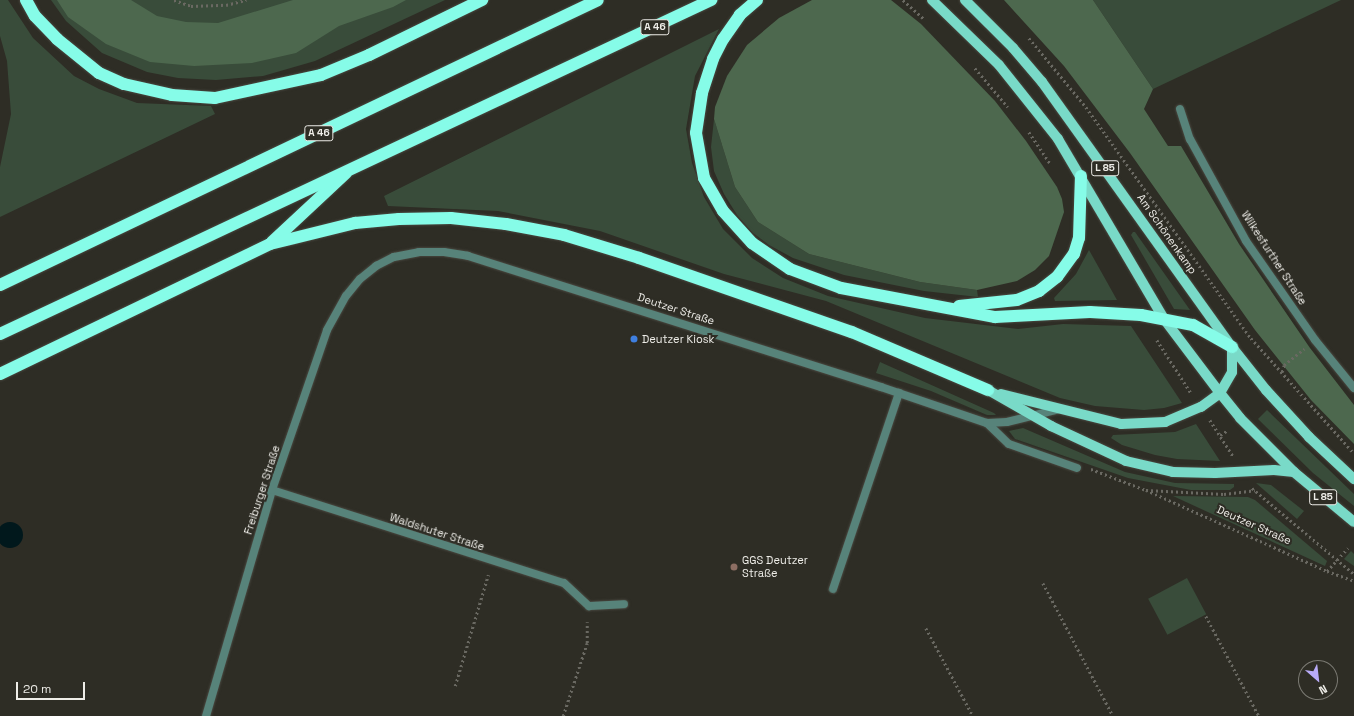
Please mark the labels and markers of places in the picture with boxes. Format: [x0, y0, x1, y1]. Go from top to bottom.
place label: Deutzer Kiosk [642, 332, 715, 346]
marker: Deutzer Kiosk [629, 334, 639, 344]
place label: GGS Deutzer Straße [742, 554, 808, 580]
marker: GGS Deutzer Straße [729, 562, 739, 572]

